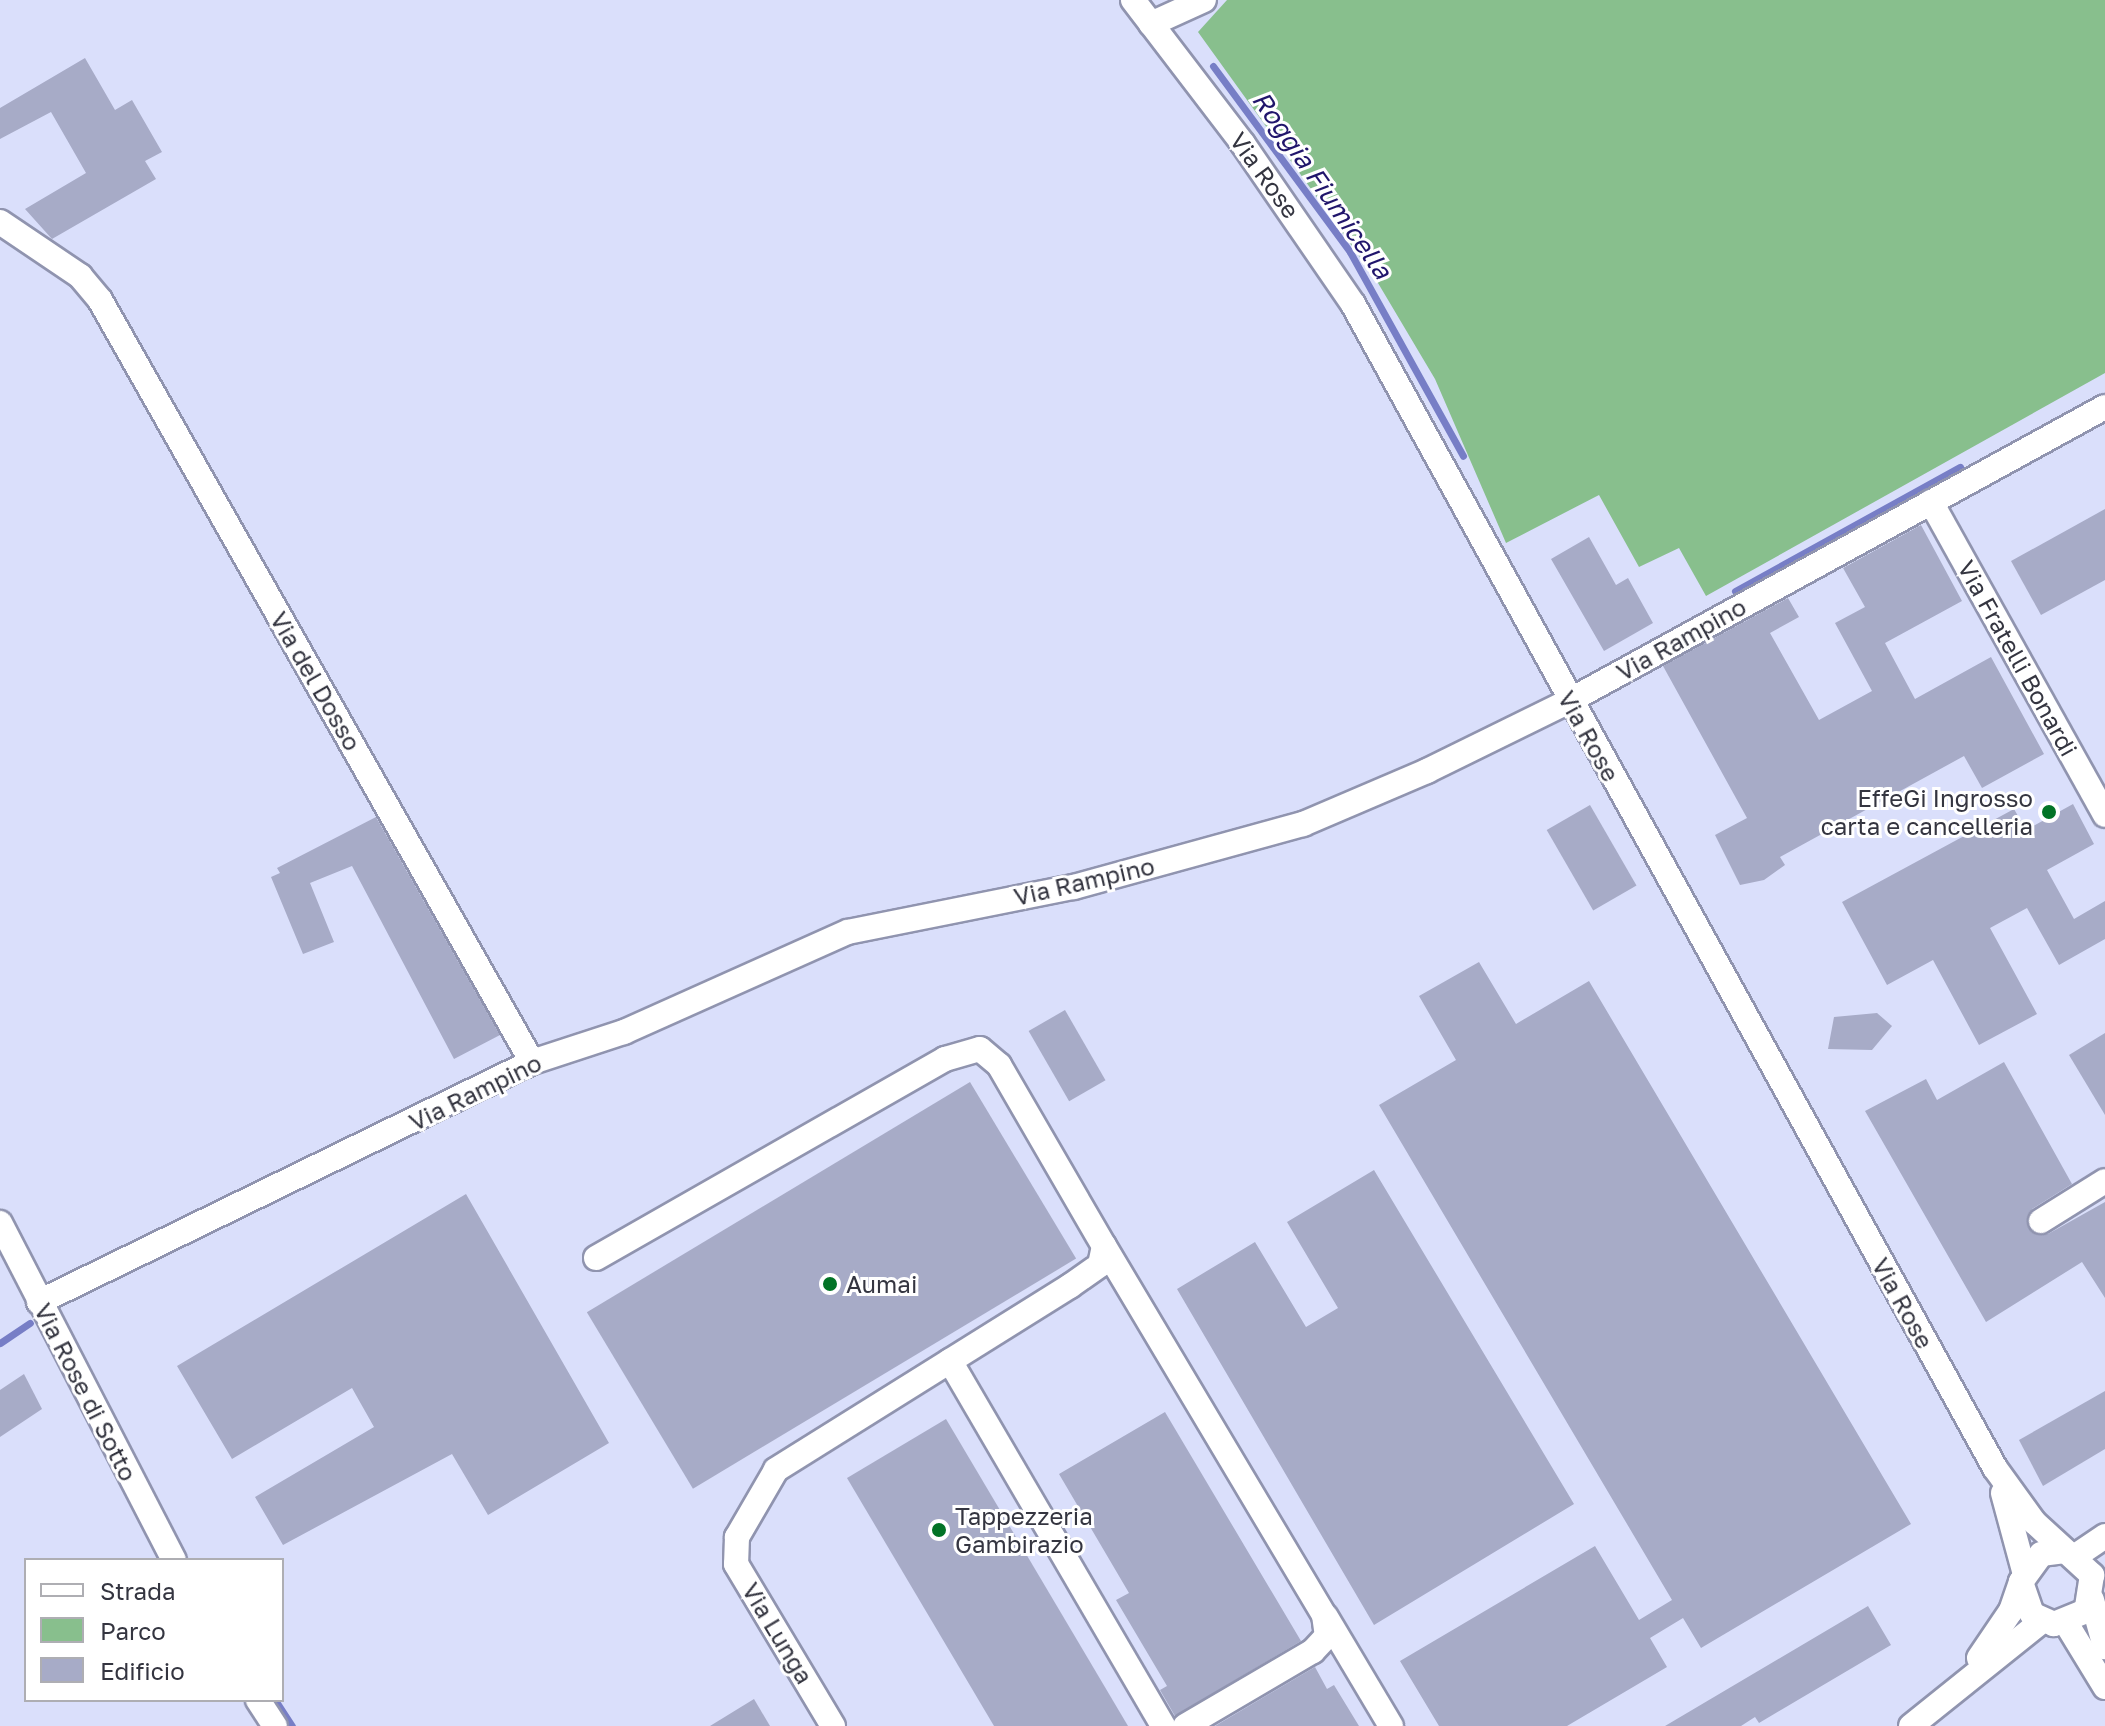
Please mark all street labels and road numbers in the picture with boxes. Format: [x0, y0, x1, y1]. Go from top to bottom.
street label: Via Rose [1224, 126, 1306, 224]
street label: Via Fratelli Bonardi [1952, 555, 2084, 761]
street label: Via Rampino [1611, 592, 1751, 686]
street label: Via del Dosso [265, 606, 367, 756]
street label: Via Rose [1552, 686, 1626, 786]
street label: Via Rampino [1011, 851, 1157, 911]
street label: Via Rampino [404, 1048, 546, 1136]
street label: Via Rose [1866, 1253, 1940, 1353]
street label: Via Rose di Sotto [29, 1298, 143, 1486]
street label: Via Lunga [737, 1577, 819, 1689]

